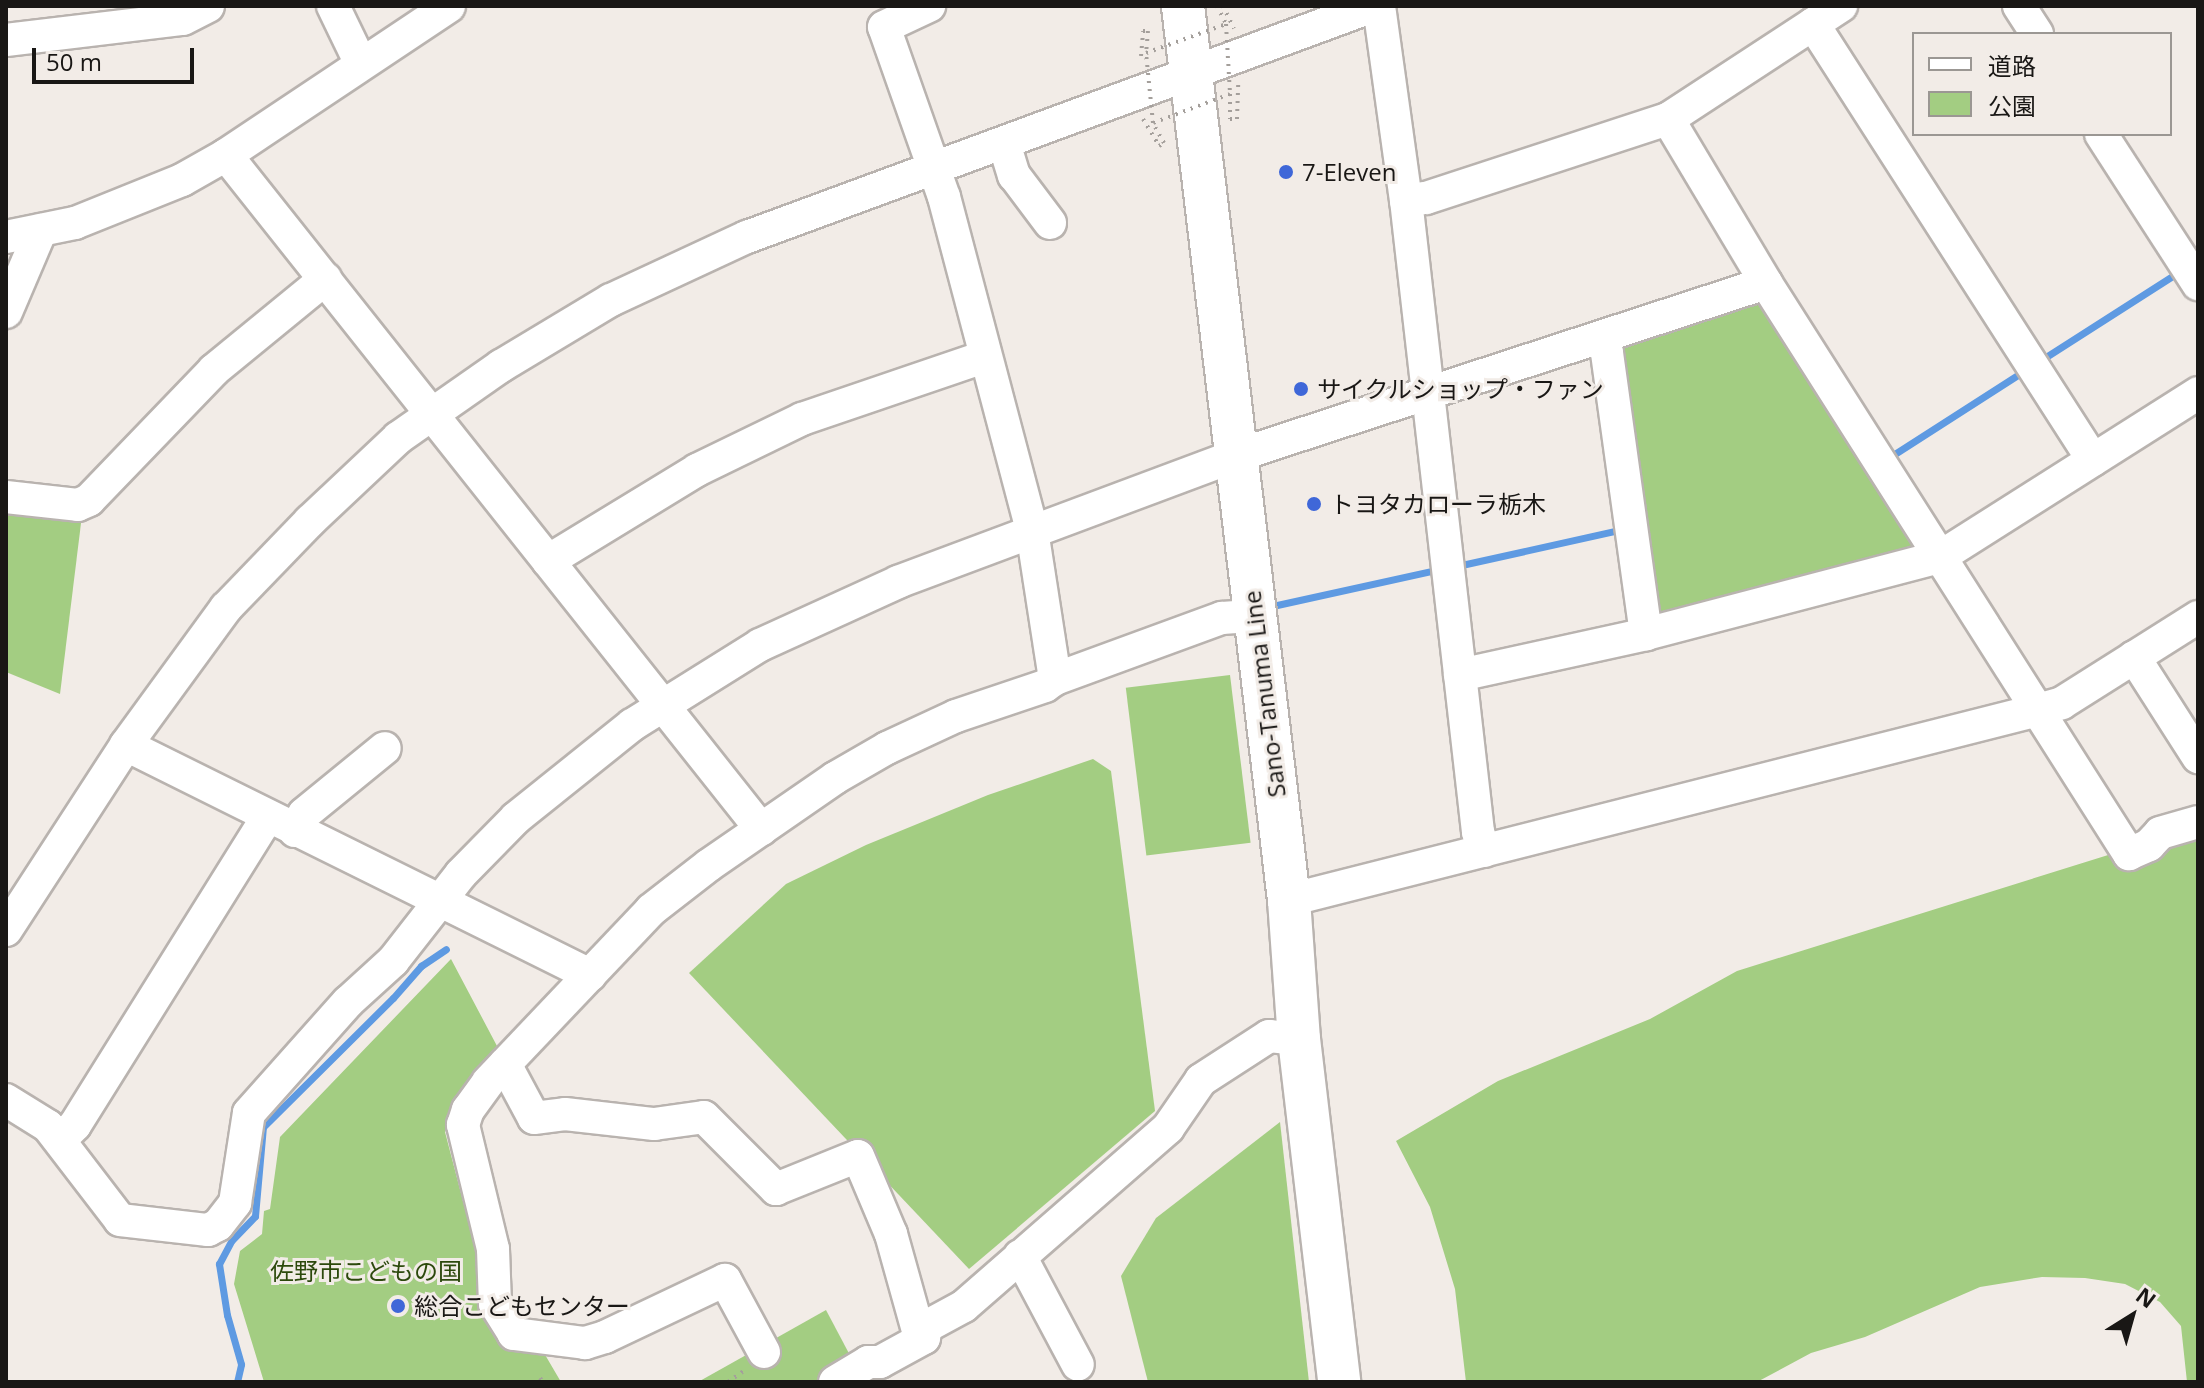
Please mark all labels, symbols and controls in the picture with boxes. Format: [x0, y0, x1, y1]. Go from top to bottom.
scale bar [36, 32, 198, 82]
legend [1912, 32, 2172, 136]
text: 50 m [46, 45, 102, 78]
text: 道路 [1988, 49, 2036, 82]
text: 公園 [1988, 89, 2036, 122]
place label: 7-Eleven [1302, 158, 1396, 186]
marker: 7-Eleven [1277, 163, 1295, 181]
place label: サイクルショップ・ファン [1317, 375, 1605, 403]
marker: サイクルショップ・ファン [1292, 380, 1310, 398]
place label: トヨタカローラ栃木 [1330, 490, 1546, 518]
marker: トヨタカローラ栃木 [1305, 495, 1323, 513]
street label: Sano-Tanuma Line [1237, 589, 1291, 799]
park label: 佐野市こどもの国 [270, 1257, 462, 1285]
north arrow [2092, 1276, 2172, 1356]
text: N [2130, 1279, 2163, 1314]
place label: 総合こどもセンター [414, 1292, 630, 1320]
marker: 総合こどもセンター [389, 1297, 407, 1315]

